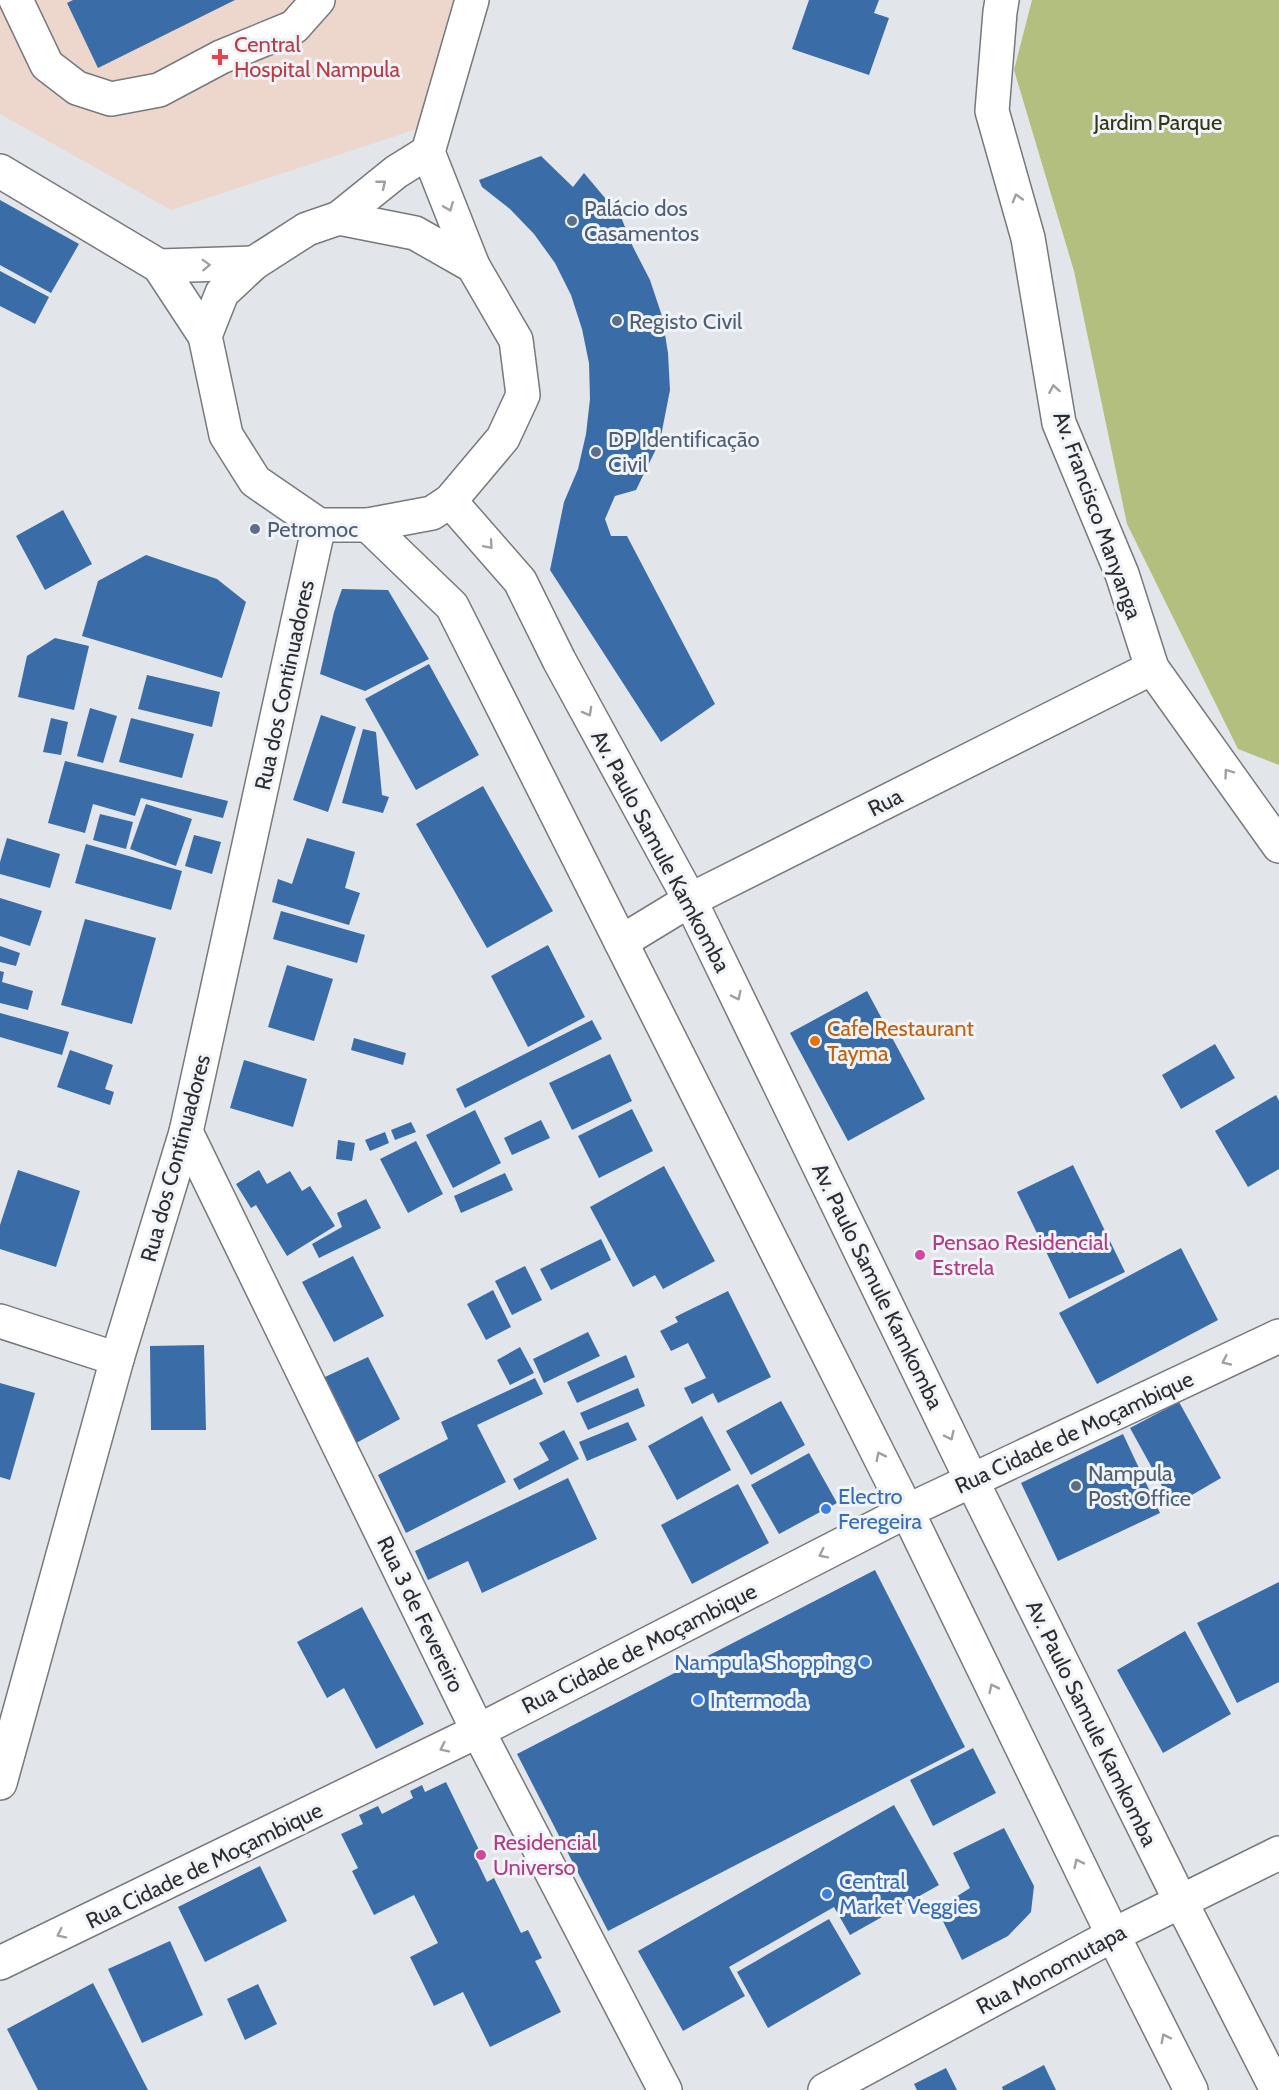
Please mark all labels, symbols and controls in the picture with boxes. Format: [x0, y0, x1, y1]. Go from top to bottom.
place label: Central Hospital Nampula [234, 31, 401, 83]
marker: Central Hospital Nampula [211, 48, 229, 66]
park label: Jardim Parque [1093, 109, 1222, 136]
one-way arrow [376, 180, 387, 191]
one-way arrow [1011, 193, 1024, 203]
place label: Palácio dos Casamentos [584, 195, 699, 247]
one-way arrow [442, 200, 454, 211]
marker: Palácio dos Casamentos [565, 214, 579, 228]
one-way arrow [202, 258, 211, 271]
place label: Registo Civil [629, 308, 743, 335]
marker: Registo Civil [610, 314, 624, 328]
one-way arrow [1048, 385, 1061, 395]
street label: Av. Francisco Manyanga [1047, 408, 1148, 623]
place label: DP Identificação Civil [608, 426, 760, 478]
marker: DP Identificação Civil [589, 445, 603, 459]
place label: Petromoc [267, 516, 358, 543]
marker: Petromoc [248, 522, 262, 536]
one-way arrow [481, 538, 492, 549]
street label: Rua dos Continuadores [249, 578, 320, 792]
one-way arrow [581, 705, 592, 716]
street label: Av. Paulo Samule Kamkomba [585, 726, 736, 977]
one-way arrow [1224, 769, 1235, 780]
street label: Rua [863, 782, 907, 822]
one-way arrow [729, 990, 741, 1001]
place label: Cafe Restaurant Tayma [827, 1015, 974, 1067]
marker: Cafe Restaurant Tayma [808, 1034, 822, 1048]
street label: Rua dos Continuadores [135, 1051, 216, 1265]
street label: Av. Paulo Samule Kamkomba [806, 1159, 949, 1414]
place label: Pensao Residencial Estrela [932, 1229, 1109, 1281]
marker: Pensao Residencial Estrela [913, 1248, 927, 1262]
one-way arrow [1222, 1353, 1233, 1365]
street label: Rua Cidade de Moçambique [951, 1365, 1198, 1500]
one-way arrow [943, 1429, 955, 1440]
one-way arrow [875, 1451, 887, 1462]
place label: Nampula Post Office [1088, 1460, 1191, 1512]
marker: Nampula Post Office [1069, 1479, 1083, 1493]
place label: Electro Feregeira [838, 1483, 922, 1535]
marker: Electro Feregeira [819, 1502, 833, 1516]
street label: Rua 3 de Fevereiro [371, 1532, 470, 1697]
one-way arrow [819, 1547, 829, 1558]
street label: Rua Cidade de Moçambique [517, 1577, 761, 1719]
street label: Av. Paulo Samule Kamkomba [1020, 1596, 1163, 1851]
place label: Nampula Shopping [674, 1649, 854, 1676]
marker: Nampula Shopping [858, 1655, 872, 1669]
one-way arrow [989, 1683, 1001, 1694]
place label: Intermoda [710, 1687, 808, 1714]
marker: Intermoda [691, 1693, 705, 1707]
one-way arrow [439, 1740, 450, 1752]
street label: Rua Cidade de Moçambique [81, 1796, 327, 1935]
place label: Residencial Universo [493, 1829, 598, 1881]
marker: Residencial Universo [474, 1848, 488, 1862]
one-way arrow [1074, 1858, 1086, 1869]
place label: Central Market Veggies [839, 1868, 978, 1920]
marker: Central Market Veggies [820, 1887, 834, 1901]
street label: Rua Monomutapa [972, 1918, 1131, 2020]
one-way arrow [56, 1927, 67, 1939]
one-way arrow [1160, 2033, 1172, 2044]

